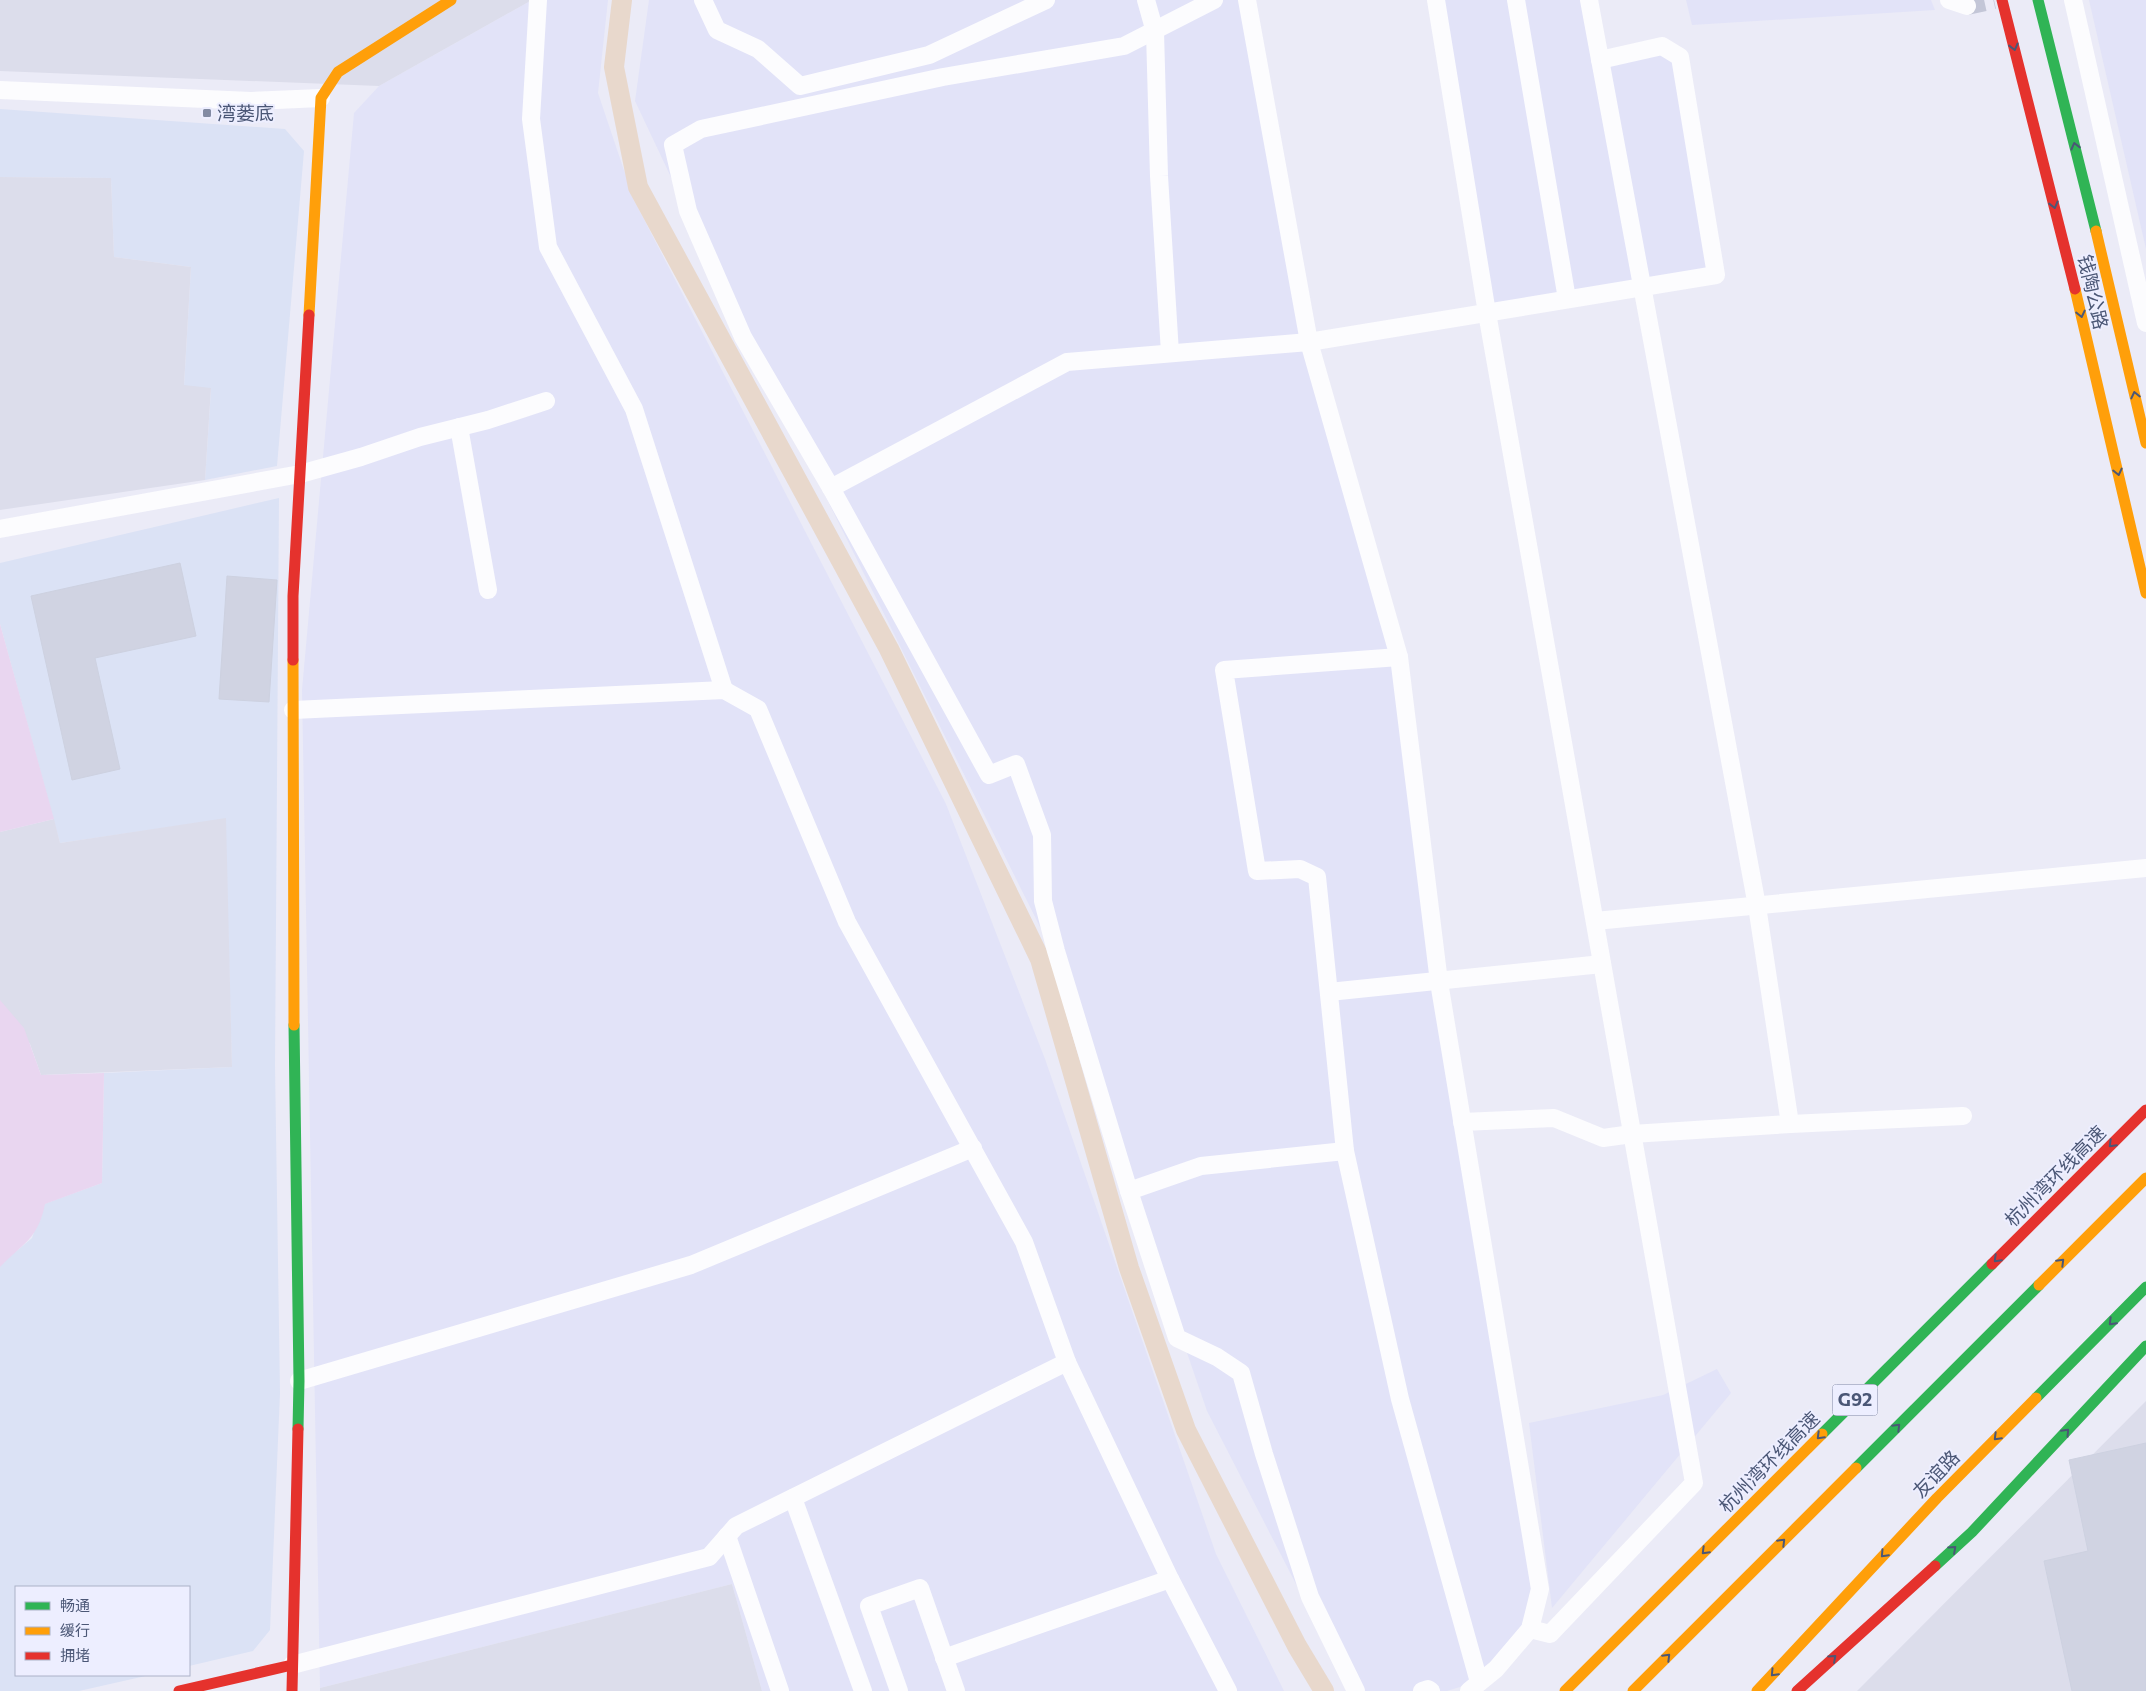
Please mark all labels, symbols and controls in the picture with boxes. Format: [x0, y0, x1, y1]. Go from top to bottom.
one-way arrow [2008, 43, 2019, 52]
place label: 湾蒌底 [217, 101, 274, 124]
marker: 湾蒌底 [201, 107, 213, 119]
one-way arrow [2070, 142, 2081, 151]
one-way arrow [2048, 200, 2059, 209]
street label: 钱陶公路 [2074, 252, 2113, 332]
one-way arrow [2075, 309, 2086, 318]
one-way arrow [2130, 391, 2141, 400]
one-way arrow [2112, 468, 2123, 477]
street label: 杭州湾环线高速 [1999, 1120, 2110, 1231]
one-way arrow [2108, 1138, 2117, 1147]
one-way arrow [1993, 1253, 2002, 1262]
one-way arrow [2056, 1259, 2065, 1268]
one-way arrow [2108, 1316, 2117, 1325]
road number: G92 [1832, 1384, 1878, 1416]
street label: 杭州湾环线高速 [1713, 1406, 1824, 1517]
one-way arrow [1891, 1423, 1900, 1432]
one-way arrow [2060, 1429, 2069, 1438]
one-way arrow [1817, 1430, 1826, 1439]
one-way arrow [1994, 1432, 2003, 1441]
street label: 友谊路 [1908, 1445, 1964, 1502]
one-way arrow [1776, 1538, 1785, 1547]
one-way arrow [1702, 1545, 1711, 1554]
one-way arrow [1948, 1546, 1957, 1555]
one-way arrow [1881, 1549, 1890, 1558]
legend [15, 1586, 190, 1676]
text: 畅通 [60, 1596, 90, 1614]
text: 缓行 [60, 1621, 90, 1639]
text: 拥堵 [60, 1646, 90, 1664]
one-way arrow [1661, 1653, 1670, 1662]
one-way arrow [1827, 1655, 1836, 1664]
one-way arrow [1771, 1668, 1780, 1677]

